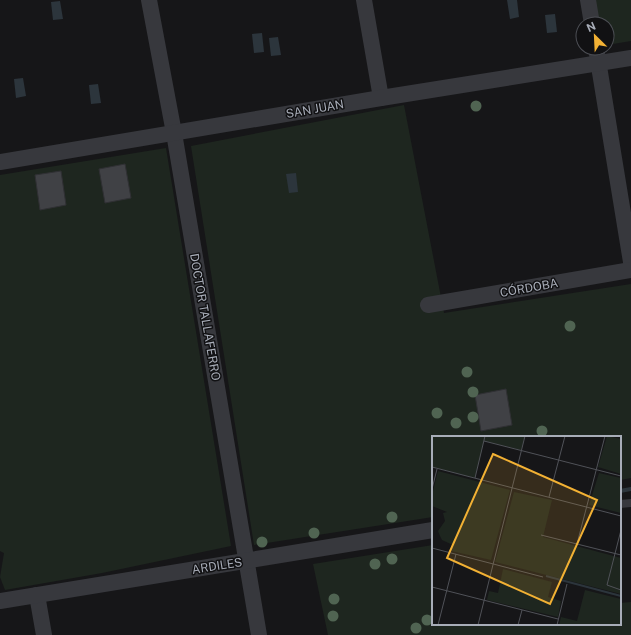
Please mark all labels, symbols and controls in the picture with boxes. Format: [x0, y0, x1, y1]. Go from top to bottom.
north arrow [575, 16, 615, 56]
text: N [585, 20, 597, 34]
street label: SAN JUAN [285, 97, 345, 121]
street label: DOCTOR TALLAFERRO [187, 252, 223, 382]
street label: CÓRDOBA [499, 276, 560, 300]
inset map [432, 436, 621, 625]
street label: ARDILES [191, 555, 243, 577]

